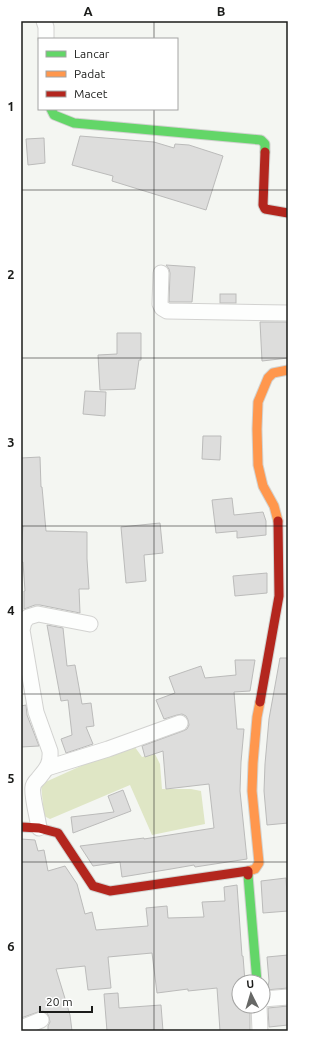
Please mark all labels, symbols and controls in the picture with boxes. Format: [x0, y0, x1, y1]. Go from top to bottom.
text: A [83, 4, 93, 18]
text: B [217, 4, 226, 18]
legend [38, 38, 178, 110]
text: Lancar [74, 47, 110, 60]
text: Padat [74, 67, 105, 80]
text: Macet [74, 87, 108, 100]
text: 1 [7, 99, 15, 113]
text: 2 [7, 267, 15, 281]
text: 3 [7, 435, 15, 449]
text: 4 [7, 603, 15, 617]
text: 5 [7, 771, 15, 785]
text: 6 [7, 939, 15, 953]
north arrow [231, 974, 271, 1014]
text: U [246, 978, 254, 990]
scale bar [40, 988, 92, 1014]
text: 20 m [46, 995, 73, 1008]

